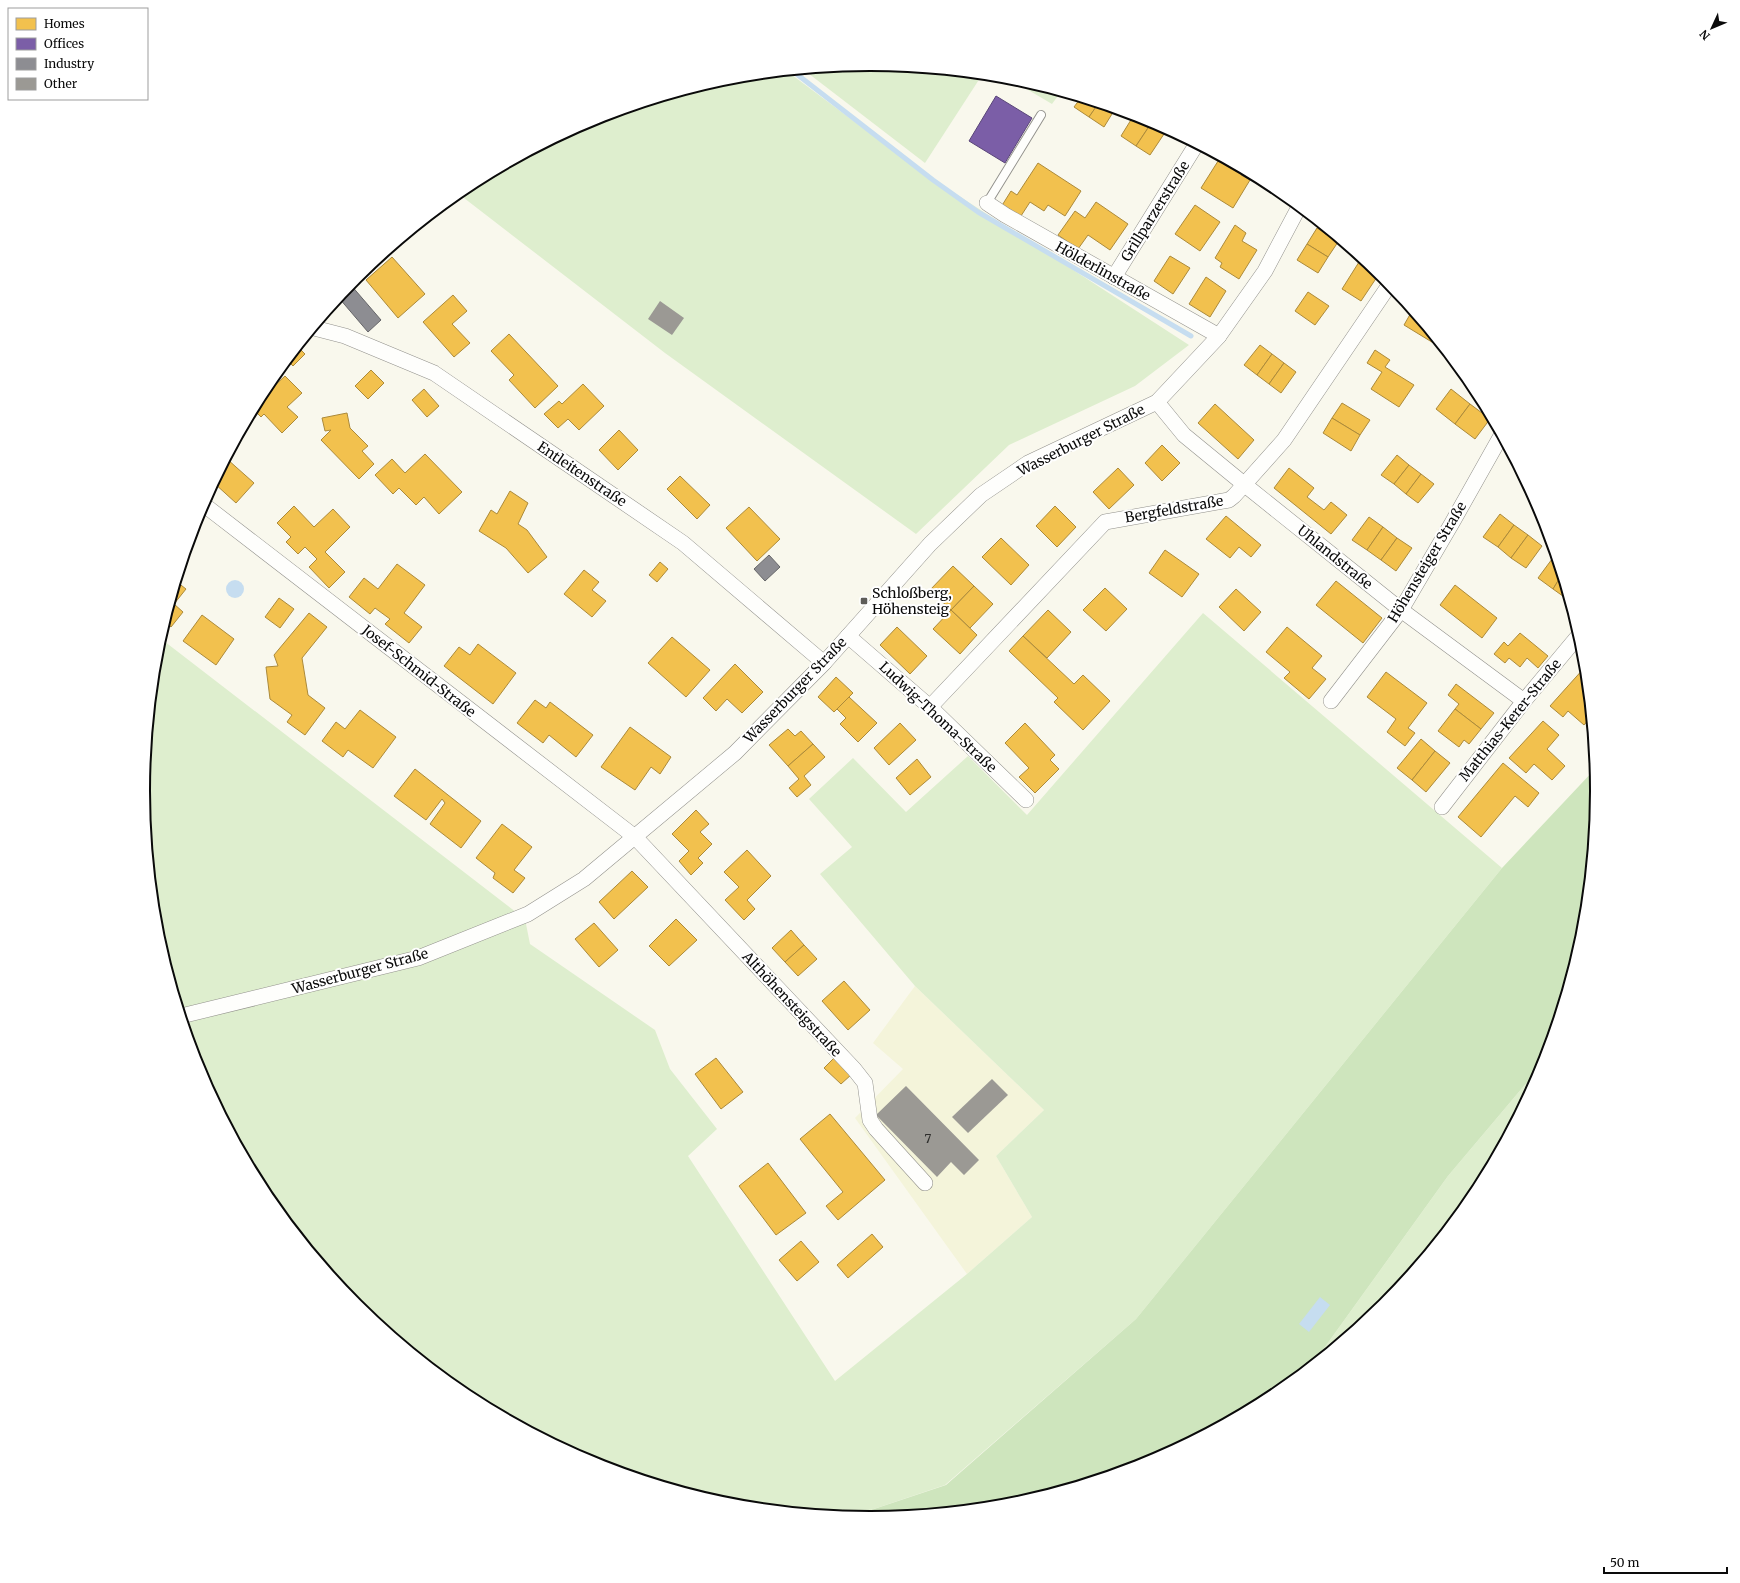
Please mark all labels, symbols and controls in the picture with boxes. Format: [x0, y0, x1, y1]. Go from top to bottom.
legend [8, 8, 148, 100]
north arrow [1692, 8, 1732, 48]
text: Homes [44, 16, 85, 31]
text: N [1697, 27, 1713, 43]
text: Offices [44, 36, 84, 51]
text: Industry [44, 56, 94, 71]
text: Other [44, 76, 78, 91]
street label: Grillparzerstraße [1117, 157, 1193, 265]
street label: Hölderlinstraße [1052, 237, 1154, 305]
street label: Wasserburger Straße [1013, 400, 1148, 480]
street label: Entleitenstraße [534, 438, 630, 510]
street label: Bergfeldstraße [1123, 491, 1225, 527]
street label: Höhensteiger Straße [1384, 498, 1470, 626]
street label: Uhlandstraße [1294, 521, 1376, 593]
place label: Schloßberg, Höhensteig [872, 584, 952, 618]
marker: Schloßberg, Höhensteig [859, 596, 869, 606]
street label: Josef-Schmid-Straße [358, 620, 479, 721]
street label: Wasserburger Straße [739, 633, 850, 747]
street label: Matthias-Kerer-Straße [1455, 655, 1565, 785]
street label: Ludwig-Thoma-Straße [875, 658, 1001, 776]
street label: Wasserburger Straße [289, 944, 430, 998]
street label: Althöhensteigstraße [738, 947, 845, 1060]
house number: 7 [925, 1131, 932, 1146]
scale bar [1604, 1549, 1727, 1575]
text: 50 m [1610, 1555, 1639, 1570]

